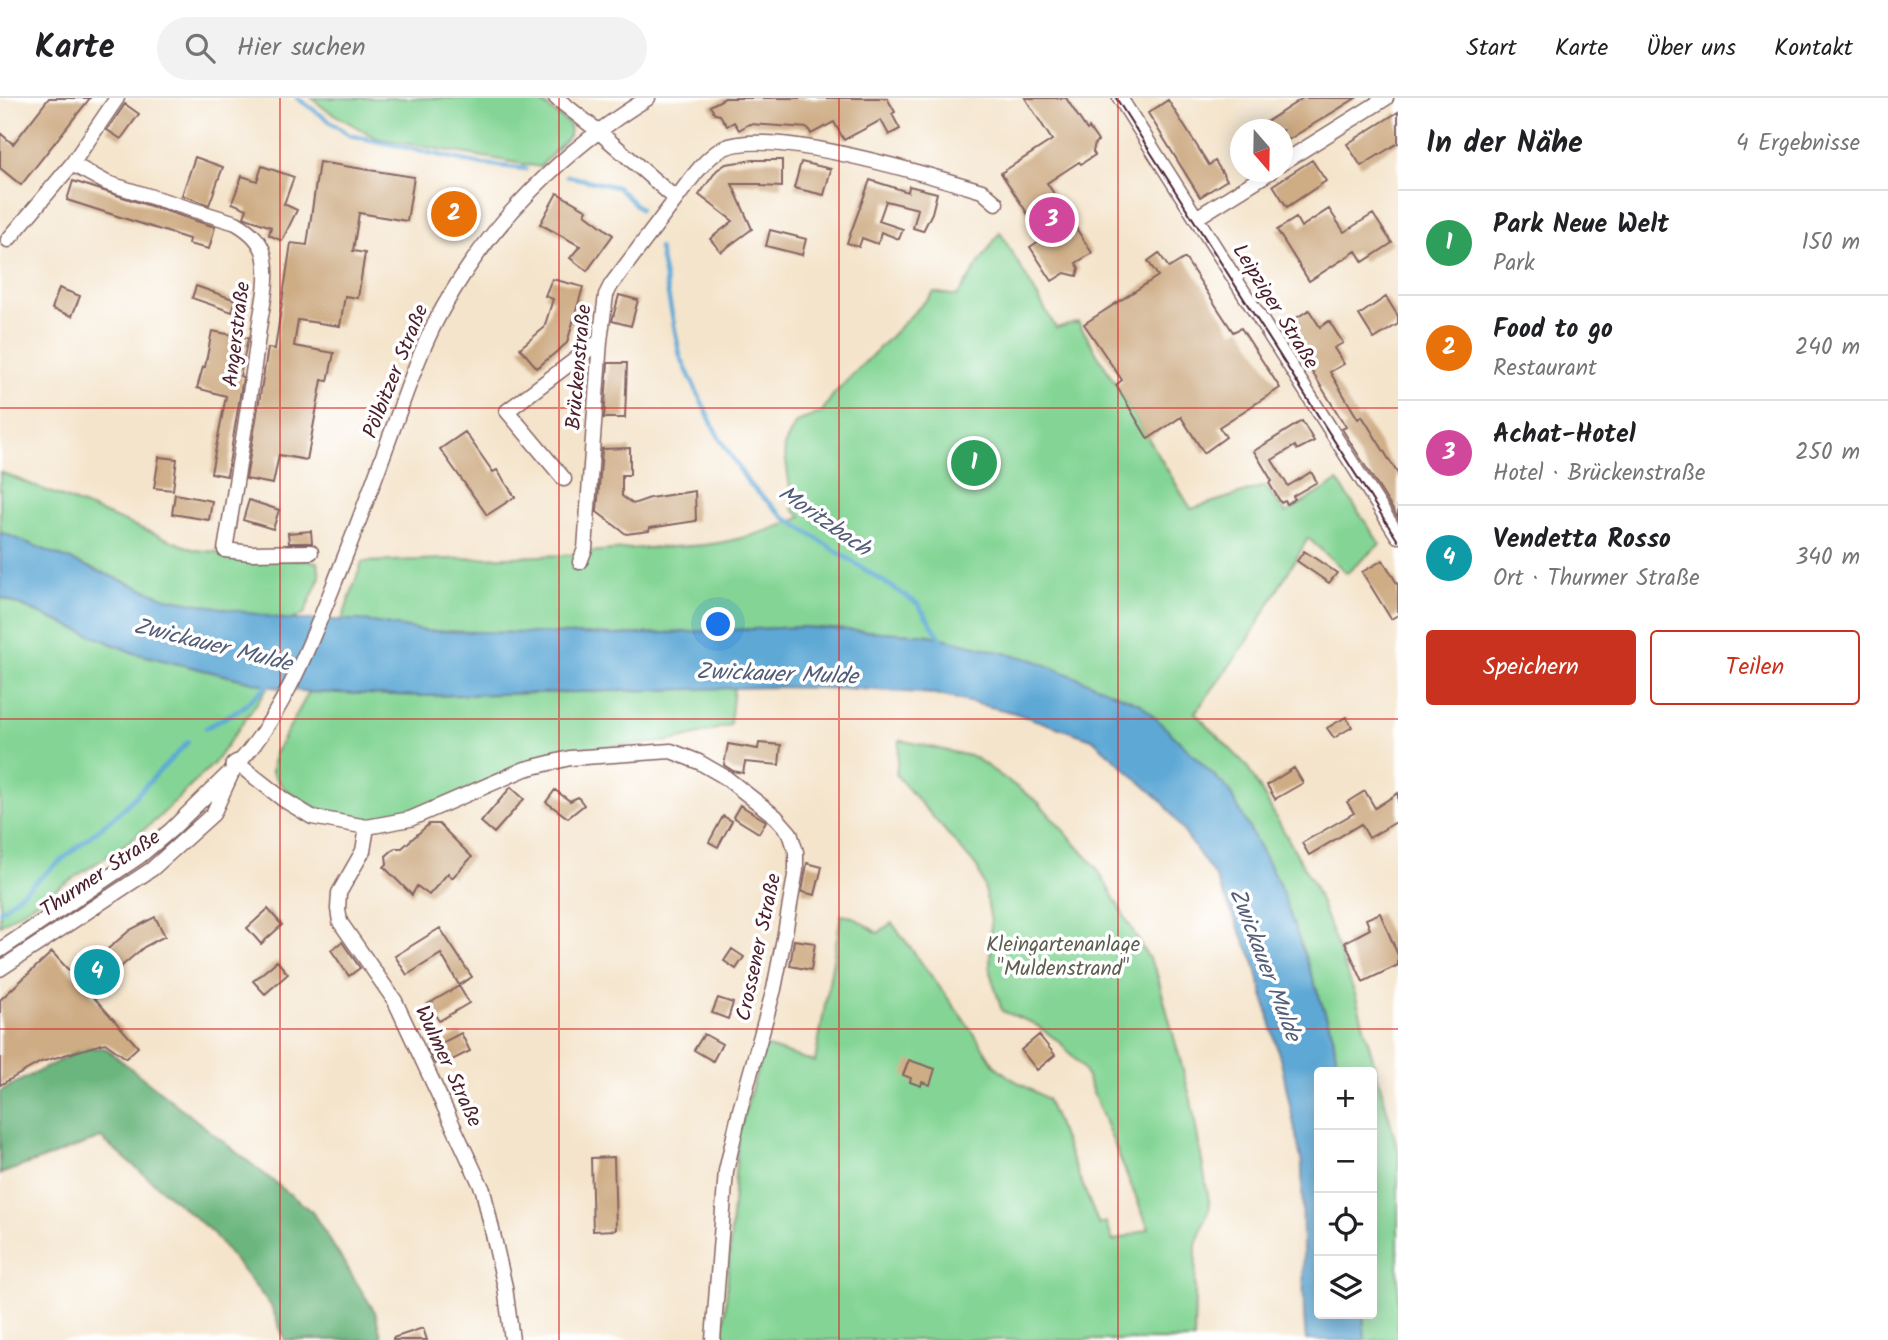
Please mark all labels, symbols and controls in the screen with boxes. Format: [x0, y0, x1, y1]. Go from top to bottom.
search box [157, 17, 647, 80]
text: Karte [35, 22, 115, 75]
text: Hier suchen [237, 27, 366, 69]
icon: search [181, 29, 219, 67]
text: Start [1466, 29, 1517, 68]
text: Karte [1555, 29, 1608, 68]
text: Über uns [1646, 29, 1736, 68]
text: Kontakt [1774, 29, 1853, 68]
north arrow [1230, 119, 1293, 182]
text: In der Nähe [1426, 120, 1583, 168]
text: 4 Ergebnisse [1736, 126, 1860, 162]
pin: 2 [431, 188, 477, 240]
pin: 3 [1029, 194, 1075, 246]
text: Park Neue Welt [1493, 204, 1669, 246]
text: 1 [1446, 225, 1452, 261]
text: 150 m [1801, 225, 1860, 261]
street label: Leipziger Straße [1223, 237, 1327, 377]
text: Park [1493, 246, 1535, 282]
street label: Angerstraße [215, 279, 260, 389]
street label: Pölbitzer Straße [354, 299, 439, 444]
street label: Brückenstraße [558, 302, 601, 431]
text: Food to go [1493, 309, 1613, 351]
text: 2 [1442, 330, 1456, 366]
text: 240 m [1795, 330, 1860, 366]
text: Restaurant [1493, 351, 1597, 387]
text: Achat-Hotel [1493, 414, 1636, 456]
text: 3 [1443, 435, 1455, 471]
text: 250 m [1795, 435, 1860, 471]
pin: 1 [951, 437, 997, 489]
text: Hotel · Brückenstraße [1493, 456, 1705, 492]
water label: Moritzbach [770, 476, 879, 568]
text: Vendetta Rosso [1493, 519, 1671, 561]
text: 4 [1443, 540, 1455, 576]
text: 340 m [1795, 540, 1860, 576]
text: Ort · Thurmer Straße [1493, 561, 1700, 597]
your location [701, 607, 735, 641]
water label: Zwickauer Mulde [130, 609, 298, 684]
button: Speichern [1426, 630, 1636, 705]
button: Teilen [1650, 630, 1860, 705]
water label: Zwickauer Mulde [695, 654, 861, 696]
street label: Thurmer Straße [34, 821, 168, 927]
street label: Crossener Straße [728, 870, 791, 1024]
water label: Zwickauer Mulde [1218, 883, 1311, 1049]
park label: Kleingartenanlage "Muldenstrand" [986, 929, 1141, 986]
pin: 4 [74, 946, 120, 998]
street label: Wulmer Straße [405, 1000, 491, 1133]
map controls [1314, 1067, 1377, 1319]
button: + [1314, 1067, 1377, 1130]
button: − [1314, 1130, 1377, 1193]
button: locate [1314, 1193, 1377, 1256]
button: layers [1314, 1256, 1377, 1319]

